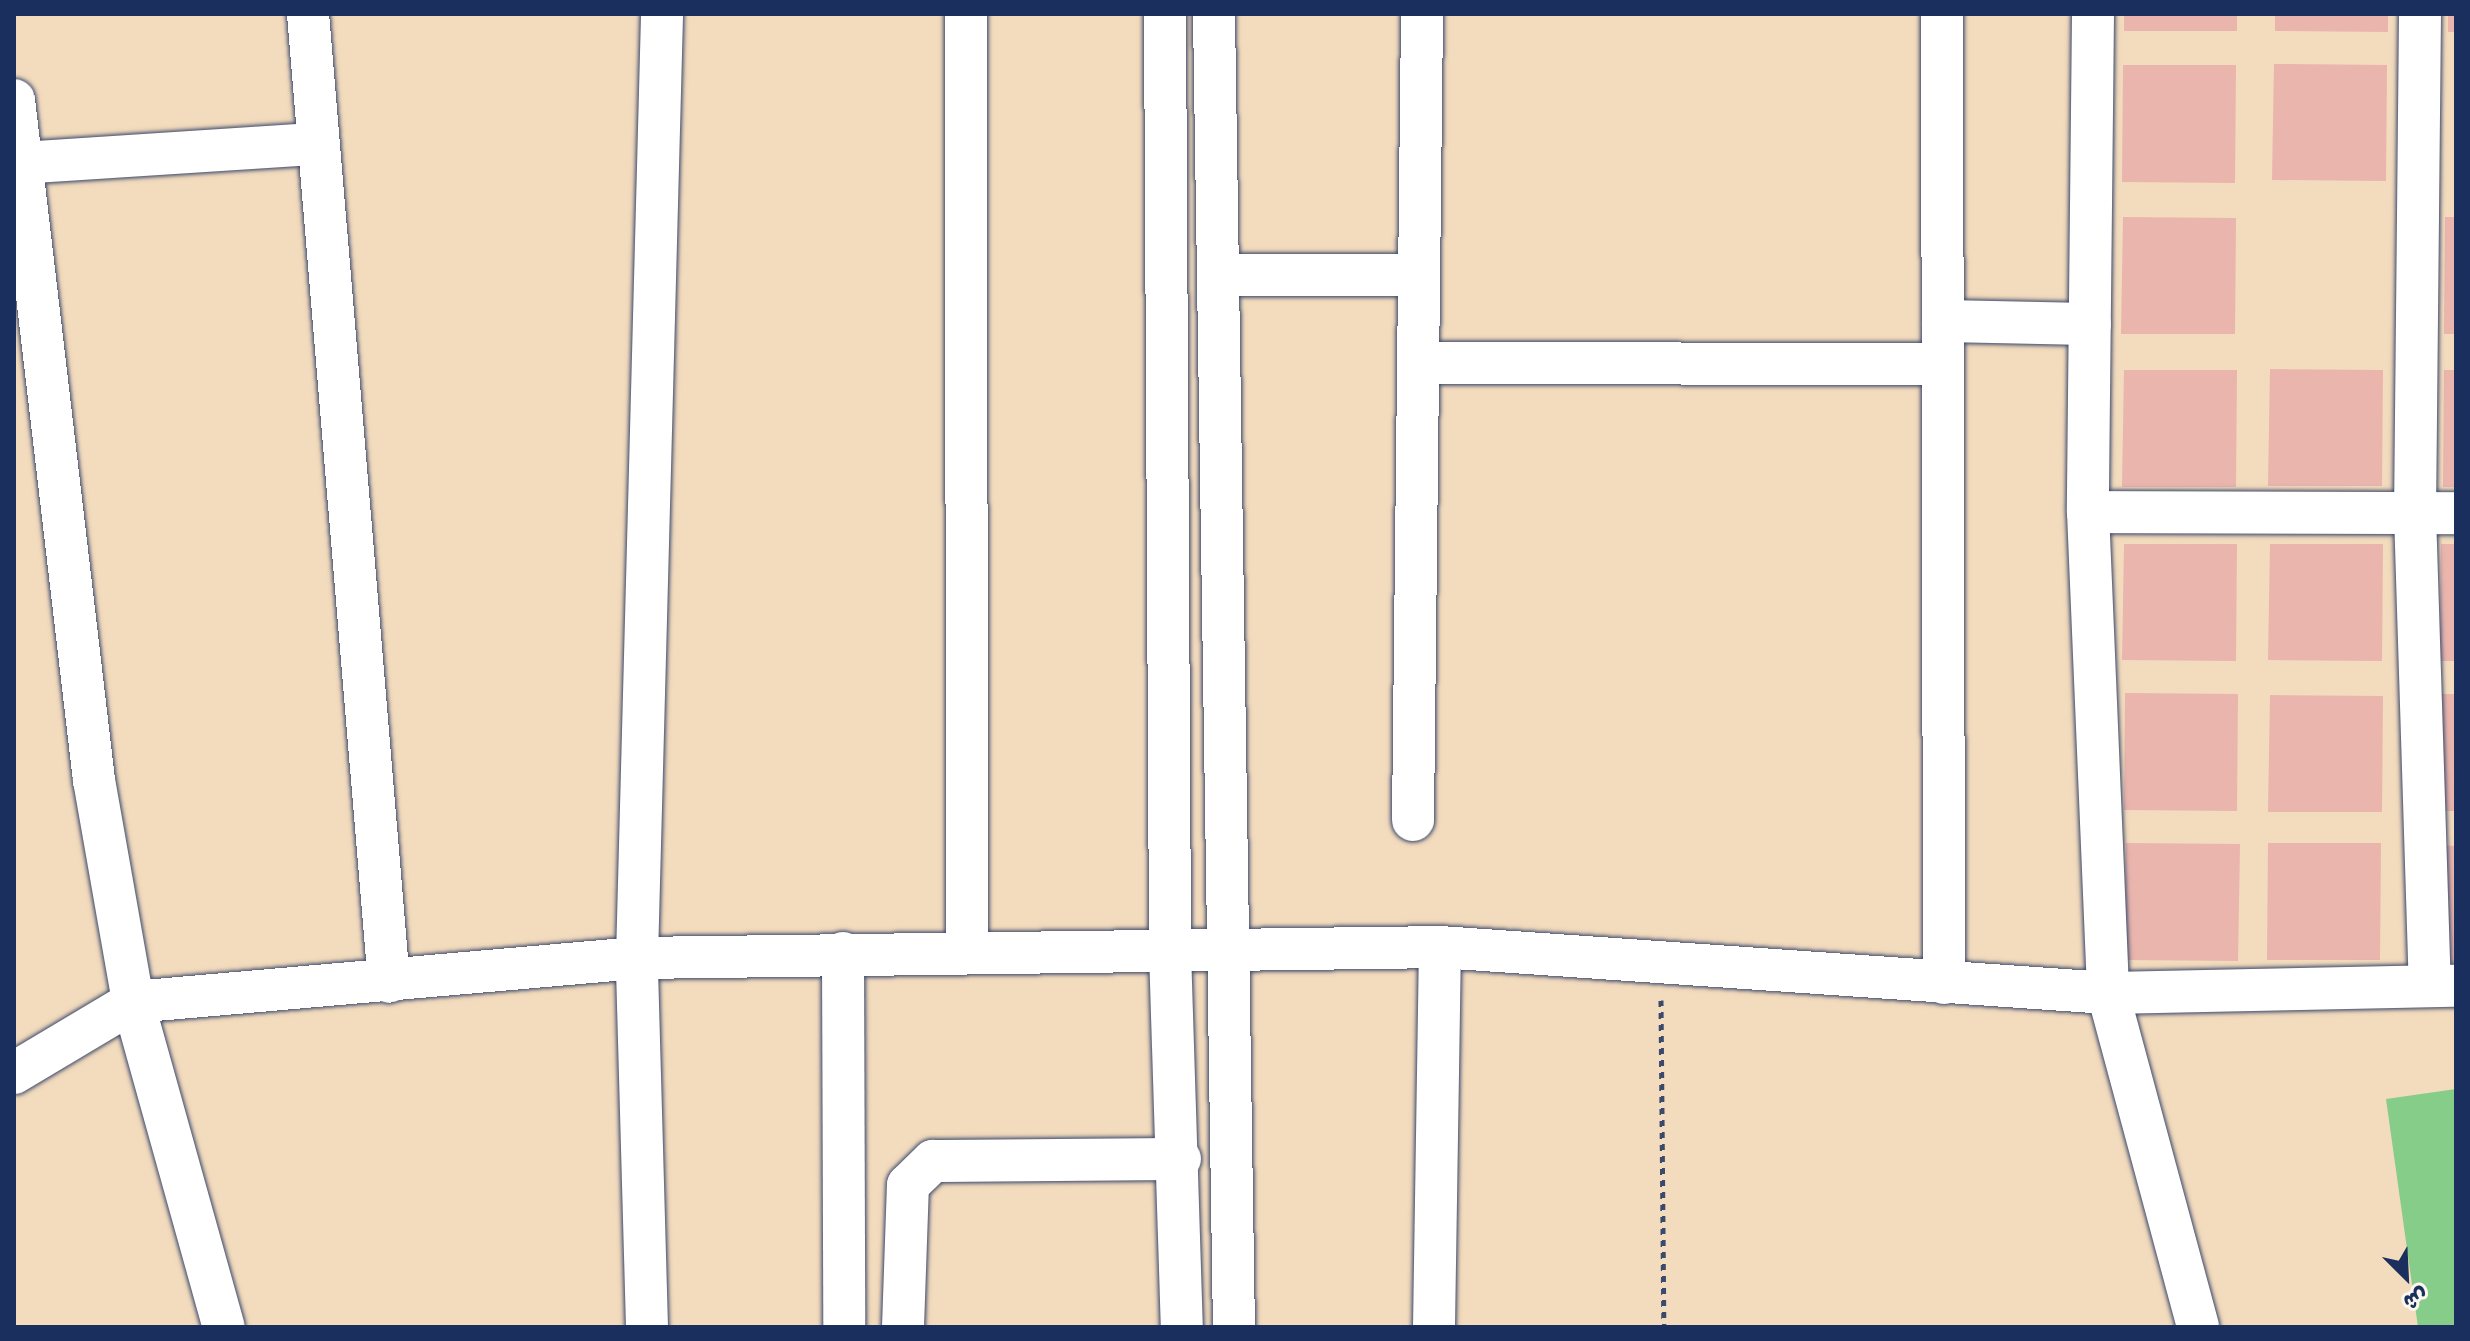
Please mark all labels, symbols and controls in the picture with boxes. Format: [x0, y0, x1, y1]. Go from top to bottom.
north arrow [2366, 1237, 2446, 1317]
text: ش [2399, 1282, 2433, 1317]

